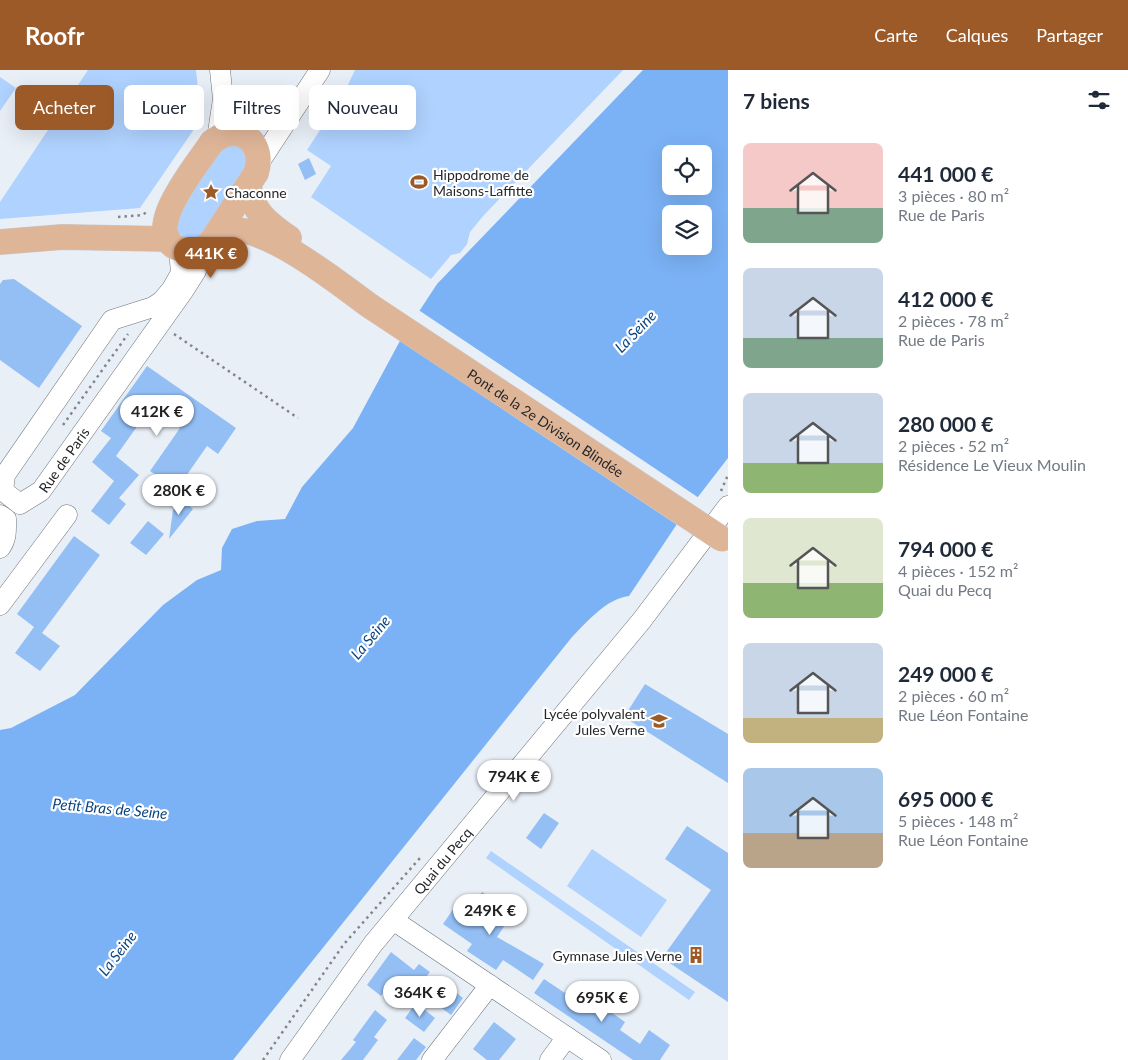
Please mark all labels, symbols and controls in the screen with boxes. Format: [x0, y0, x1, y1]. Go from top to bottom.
text: Roofr [25, 21, 84, 50]
text: Carte [874, 24, 918, 46]
text: Calques [946, 24, 1008, 46]
text: Partager [1036, 24, 1103, 46]
chip: Acheter [15, 85, 114, 130]
chip: Louer [124, 85, 204, 130]
chip: Filtres [214, 85, 299, 130]
chip: Nouveau [309, 85, 416, 130]
icon: filters [1085, 86, 1113, 114]
text: 7 biens [743, 88, 810, 113]
map controls [662, 145, 712, 255]
button: locate [662, 145, 712, 195]
text: 441 000 € [898, 161, 993, 186]
icon: home [783, 163, 843, 223]
place label: Hippodrome de Maisons-Laffitte [433, 166, 533, 199]
sports icon: Hippodrome de Maisons-Laffitte [409, 172, 429, 192]
place icon: Chaconne [201, 182, 221, 202]
place label: Chaconne [225, 184, 287, 201]
text: 3 pièces · 80 m² [898, 186, 1009, 205]
button: layers [662, 205, 712, 255]
text: Rue de Paris [898, 205, 985, 224]
pin: 441K € [170, 236, 252, 279]
text: 441K € [185, 243, 237, 262]
text: 412 000 € [898, 286, 993, 311]
icon: home [783, 288, 843, 348]
water label: La Seine [611, 306, 659, 356]
text: 2 pièces · 78 m² [898, 311, 1009, 330]
text: Rue de Paris [898, 330, 985, 349]
street label: Pont de la 2e Division Blindée [465, 365, 627, 480]
pin: 412K € [116, 394, 198, 437]
text: 412K € [131, 401, 183, 420]
text: 280 000 € [898, 411, 993, 436]
icon: home [783, 413, 843, 473]
street label: Rue de Paris [34, 424, 92, 495]
text: 2 pièces · 52 m² [898, 436, 1009, 455]
text: Résidence Le Vieux Moulin [898, 455, 1086, 474]
pin: 280K € [138, 474, 220, 516]
text: 280K € [153, 480, 205, 499]
text: 794 000 € [898, 536, 993, 561]
icon: home [783, 538, 843, 598]
text: 4 pièces · 152 m² [898, 561, 1018, 580]
text: Quai du Pecq [898, 580, 992, 599]
water label: La Seine [347, 612, 393, 662]
text: 249 000 € [898, 661, 993, 686]
icon: home [783, 663, 843, 723]
text: 2 pièces · 60 m² [898, 686, 1009, 705]
place label: Lycée polyvalent Jules Verne [543, 705, 645, 738]
text: Rue Léon Fontaine [898, 705, 1028, 724]
school or university icon: Lycée polyvalent Jules Verne [649, 711, 669, 731]
pin: 794K € [473, 760, 555, 802]
text: 794K € [488, 766, 540, 785]
text: 695 000 € [898, 786, 993, 811]
icon: home [783, 788, 843, 848]
water label: Petit Bras de Seine [52, 794, 168, 822]
text: 5 pièces · 148 m² [898, 811, 1018, 830]
street label: Quai du Pecq [409, 824, 475, 898]
text: Rue Léon Fontaine [898, 830, 1028, 849]
pin: 249K € [449, 894, 531, 936]
text: 249K € [464, 900, 516, 919]
water label: La Seine [94, 927, 140, 979]
building icon: Gymnase Jules Verne [686, 945, 706, 965]
place label: Gymnase Jules Verne [552, 947, 682, 964]
pin: 364K € [379, 976, 461, 1018]
pin: 695K € [561, 980, 643, 1023]
text: 364K € [394, 982, 446, 1001]
text: 695K € [576, 987, 628, 1006]

